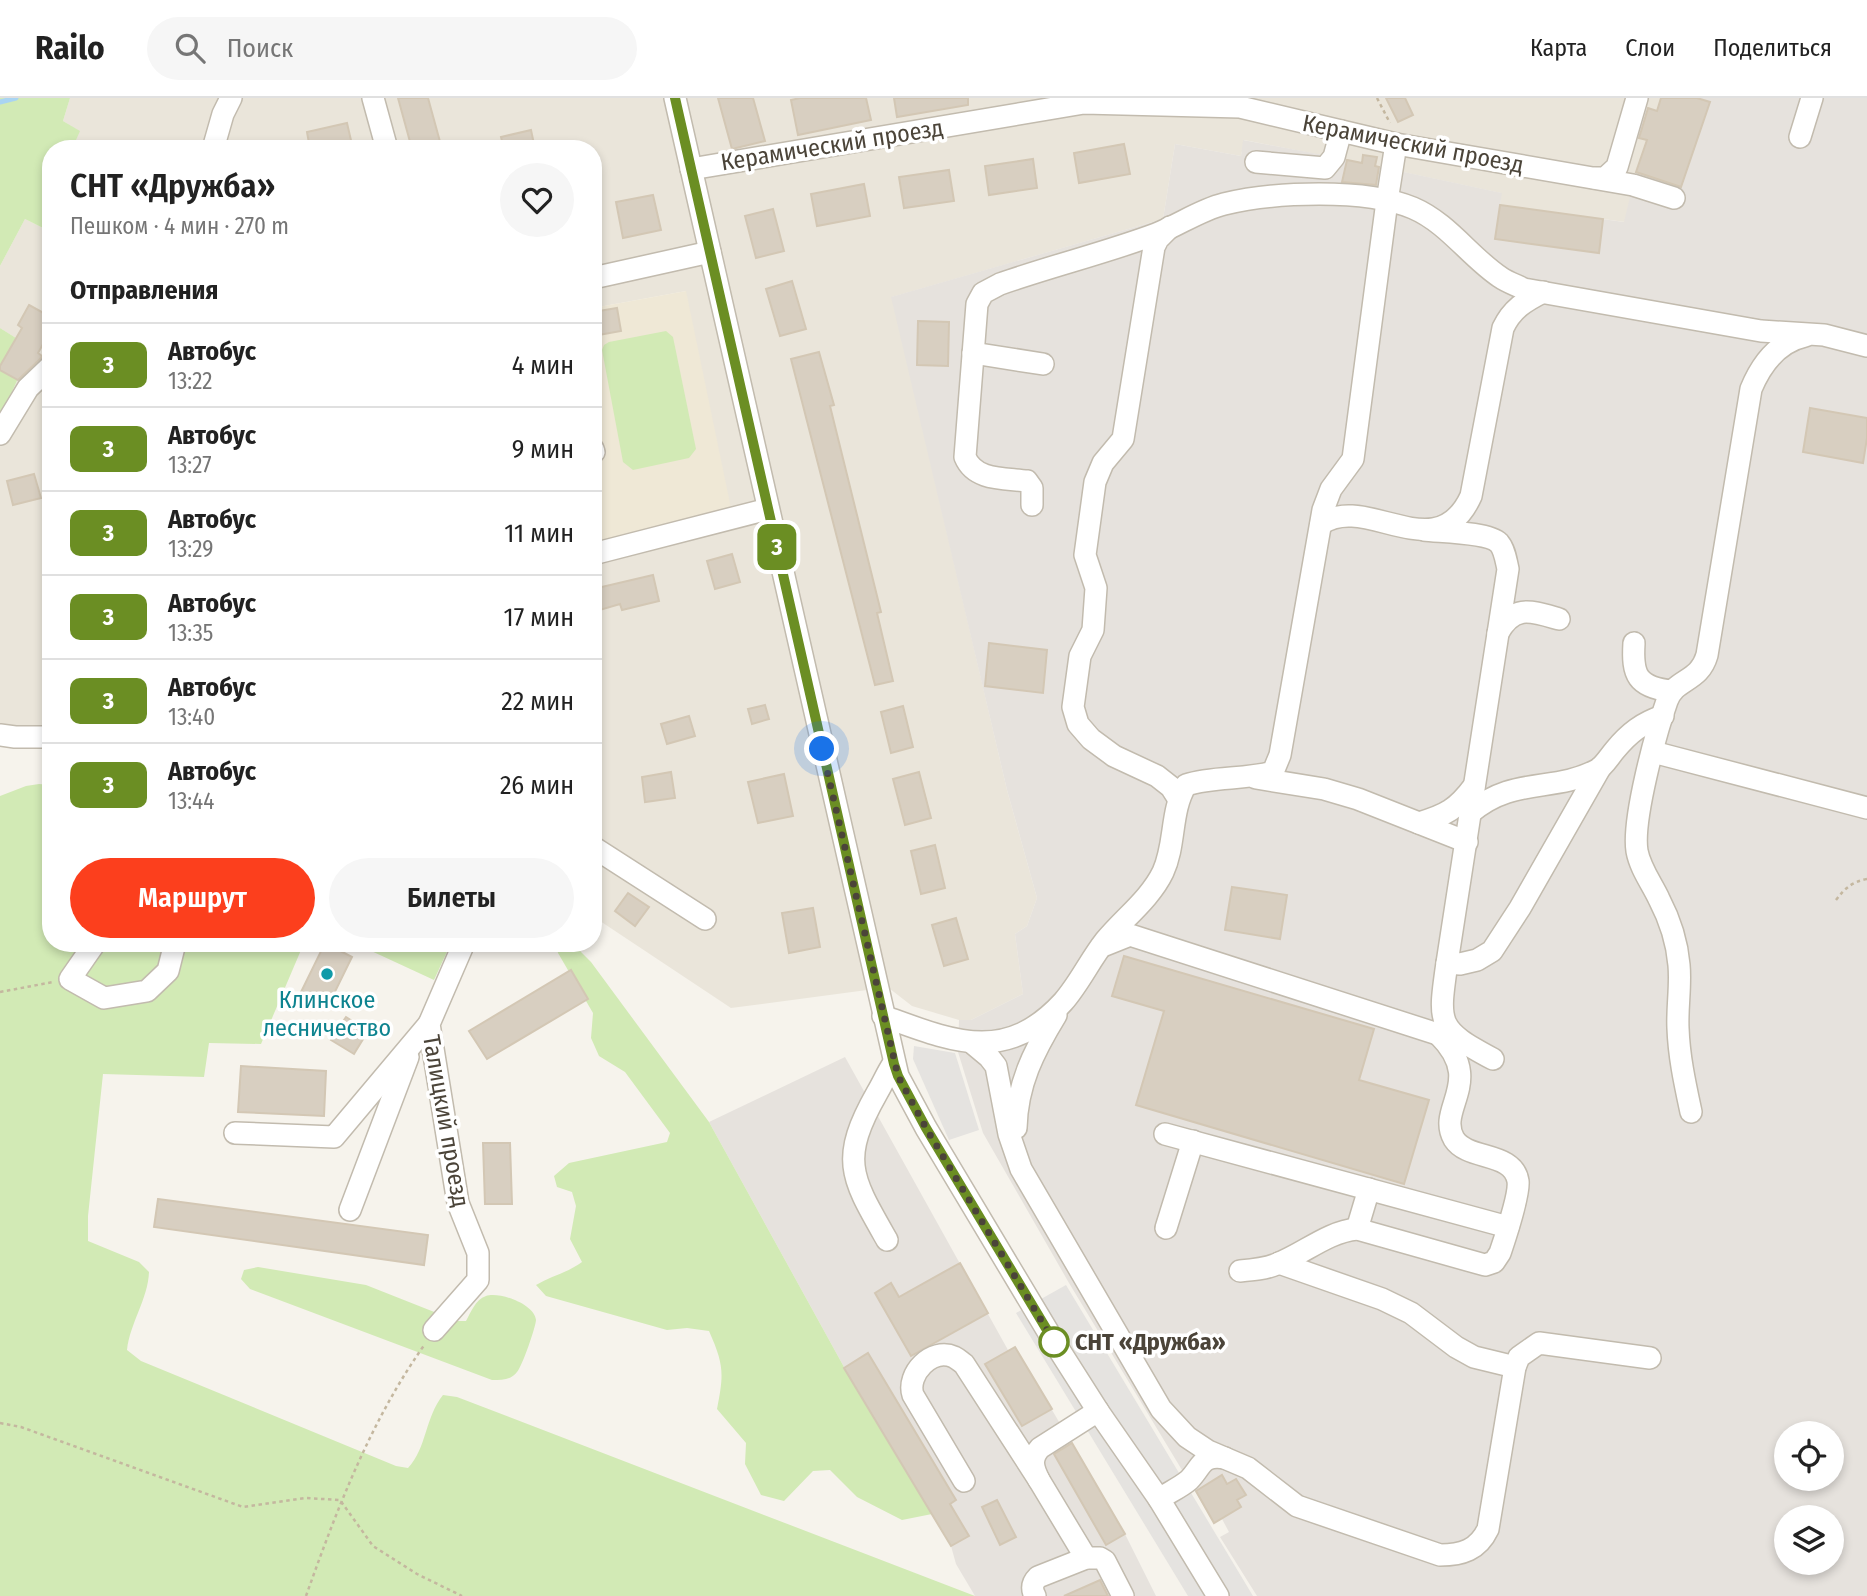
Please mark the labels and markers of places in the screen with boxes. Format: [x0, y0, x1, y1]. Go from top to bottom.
marker: Клинское лесничество [319, 966, 335, 982]
place label: Клинское лесничество [263, 986, 391, 1042]
marker: СНТ «Дружба» [1039, 1327, 1069, 1357]
place label: СНТ «Дружба» [1075, 1328, 1226, 1356]

